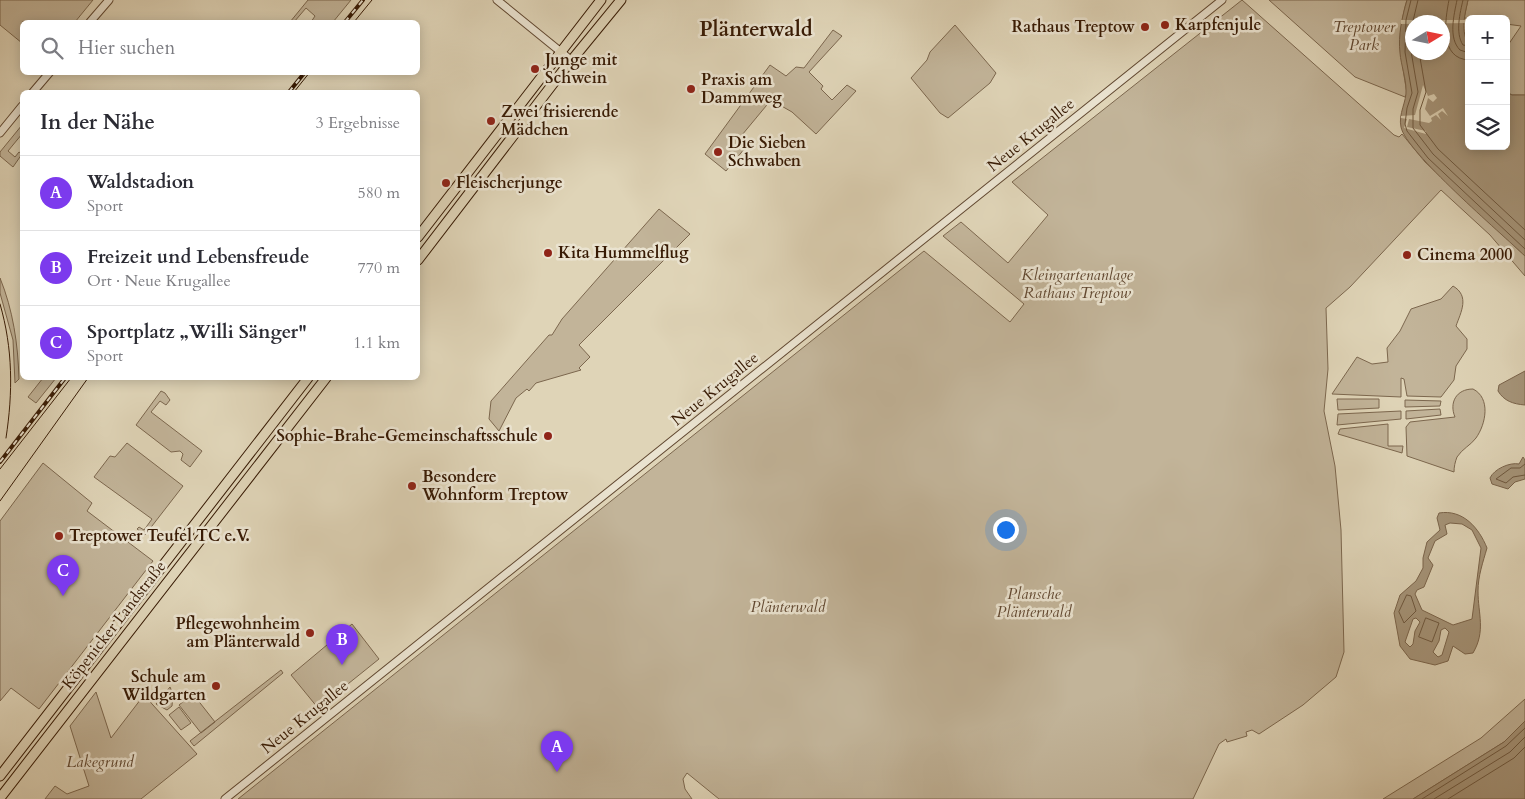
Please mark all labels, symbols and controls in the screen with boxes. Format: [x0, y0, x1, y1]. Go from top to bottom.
place label: Karpfenjule [1175, 14, 1261, 36]
district label: Plänterwald [699, 15, 813, 44]
north arrow [1405, 15, 1450, 60]
map controls [1465, 15, 1510, 150]
button: + [1465, 15, 1510, 60]
place label: Rathaus Treptow [1012, 16, 1136, 38]
park label: Treptower Park [1333, 16, 1396, 56]
marker: Karpfenjule [1159, 19, 1171, 31]
search box [20, 20, 420, 75]
marker: Rathaus Treptow [1139, 21, 1151, 33]
icon: search [38, 34, 66, 62]
text: Hier suchen [78, 35, 175, 61]
place label: Junge mit Schwein [543, 49, 618, 89]
button: − [1465, 60, 1510, 105]
marker: Junge mit Schwein [529, 63, 541, 75]
place label: Praxis am Dammweg [701, 69, 782, 109]
marker: Praxis am Dammweg [685, 83, 697, 95]
street label: Neue Krugallee [983, 93, 1079, 177]
place label: Zwei frisierende Mädchen [501, 101, 619, 141]
button: layers [1465, 105, 1510, 150]
text: In der Nähe [40, 108, 155, 137]
text: 3 Ergebnisse [315, 112, 400, 134]
marker: Zwei frisierende Mädchen [485, 115, 497, 127]
place label: Die Sieben Schwaben [728, 132, 807, 172]
marker: Die Sieben Schwaben [712, 146, 724, 158]
text: Waldstadion [87, 169, 194, 195]
place label: Fleischerjunge [456, 172, 563, 194]
marker: Fleischerjunge [440, 177, 452, 189]
text: A [50, 182, 62, 204]
text: 580 m [358, 182, 400, 204]
text: Sport [87, 195, 123, 217]
place label: Kita Hummelflug [558, 242, 689, 264]
text: Freizeit und Lebensfreude [87, 244, 309, 270]
place label: Cinema 2000 [1417, 244, 1512, 266]
marker: Kita Hummelflug [542, 247, 554, 259]
marker: Cinema 2000 [1401, 249, 1413, 261]
text: B [50, 257, 62, 279]
text: 770 m [358, 257, 400, 279]
park label: Kleingartenanlage Rathaus Treptow [1021, 264, 1134, 304]
text: Ort · Neue Krugallee [87, 270, 231, 292]
text: Sportplatz „Willi Sänger" [87, 319, 307, 345]
text: C [50, 332, 62, 354]
text: 1.1 km [353, 332, 400, 354]
text: Sport [87, 345, 123, 367]
street label: Neue Krugallee [667, 347, 763, 431]
place label: Sophie-Brahe-Gemeinschaftsschule [276, 425, 538, 447]
marker: Sophie-Brahe-Gemeinschaftsschule [542, 430, 554, 442]
place label: Besondere Wohnform Treptow [421, 466, 569, 506]
marker: Besondere Wohnform Treptow [406, 480, 418, 492]
your location [993, 517, 1019, 543]
place label: Treptower Teufel TC e.V. [69, 525, 250, 547]
marker: Treptower Teufel TC e.V. [53, 530, 65, 542]
pin: C [47, 555, 79, 596]
street label: Köpenicker Landstraße [57, 556, 171, 694]
park label: Plansche Plänterwald [997, 583, 1073, 623]
park label: Plänterwald [751, 596, 827, 618]
place label: Pflegewohnheim am Plänterwald [175, 613, 300, 653]
pin: B [326, 624, 358, 665]
marker: Pflegewohnheim am Plänterwald [304, 627, 316, 639]
place label: Schule am Wildgarten [121, 666, 207, 706]
street label: Neue Krugallee [257, 675, 353, 759]
marker: Schule am Wildgarten [210, 680, 222, 692]
pin: A [541, 731, 573, 772]
park label: Lakegrund [66, 751, 135, 773]

